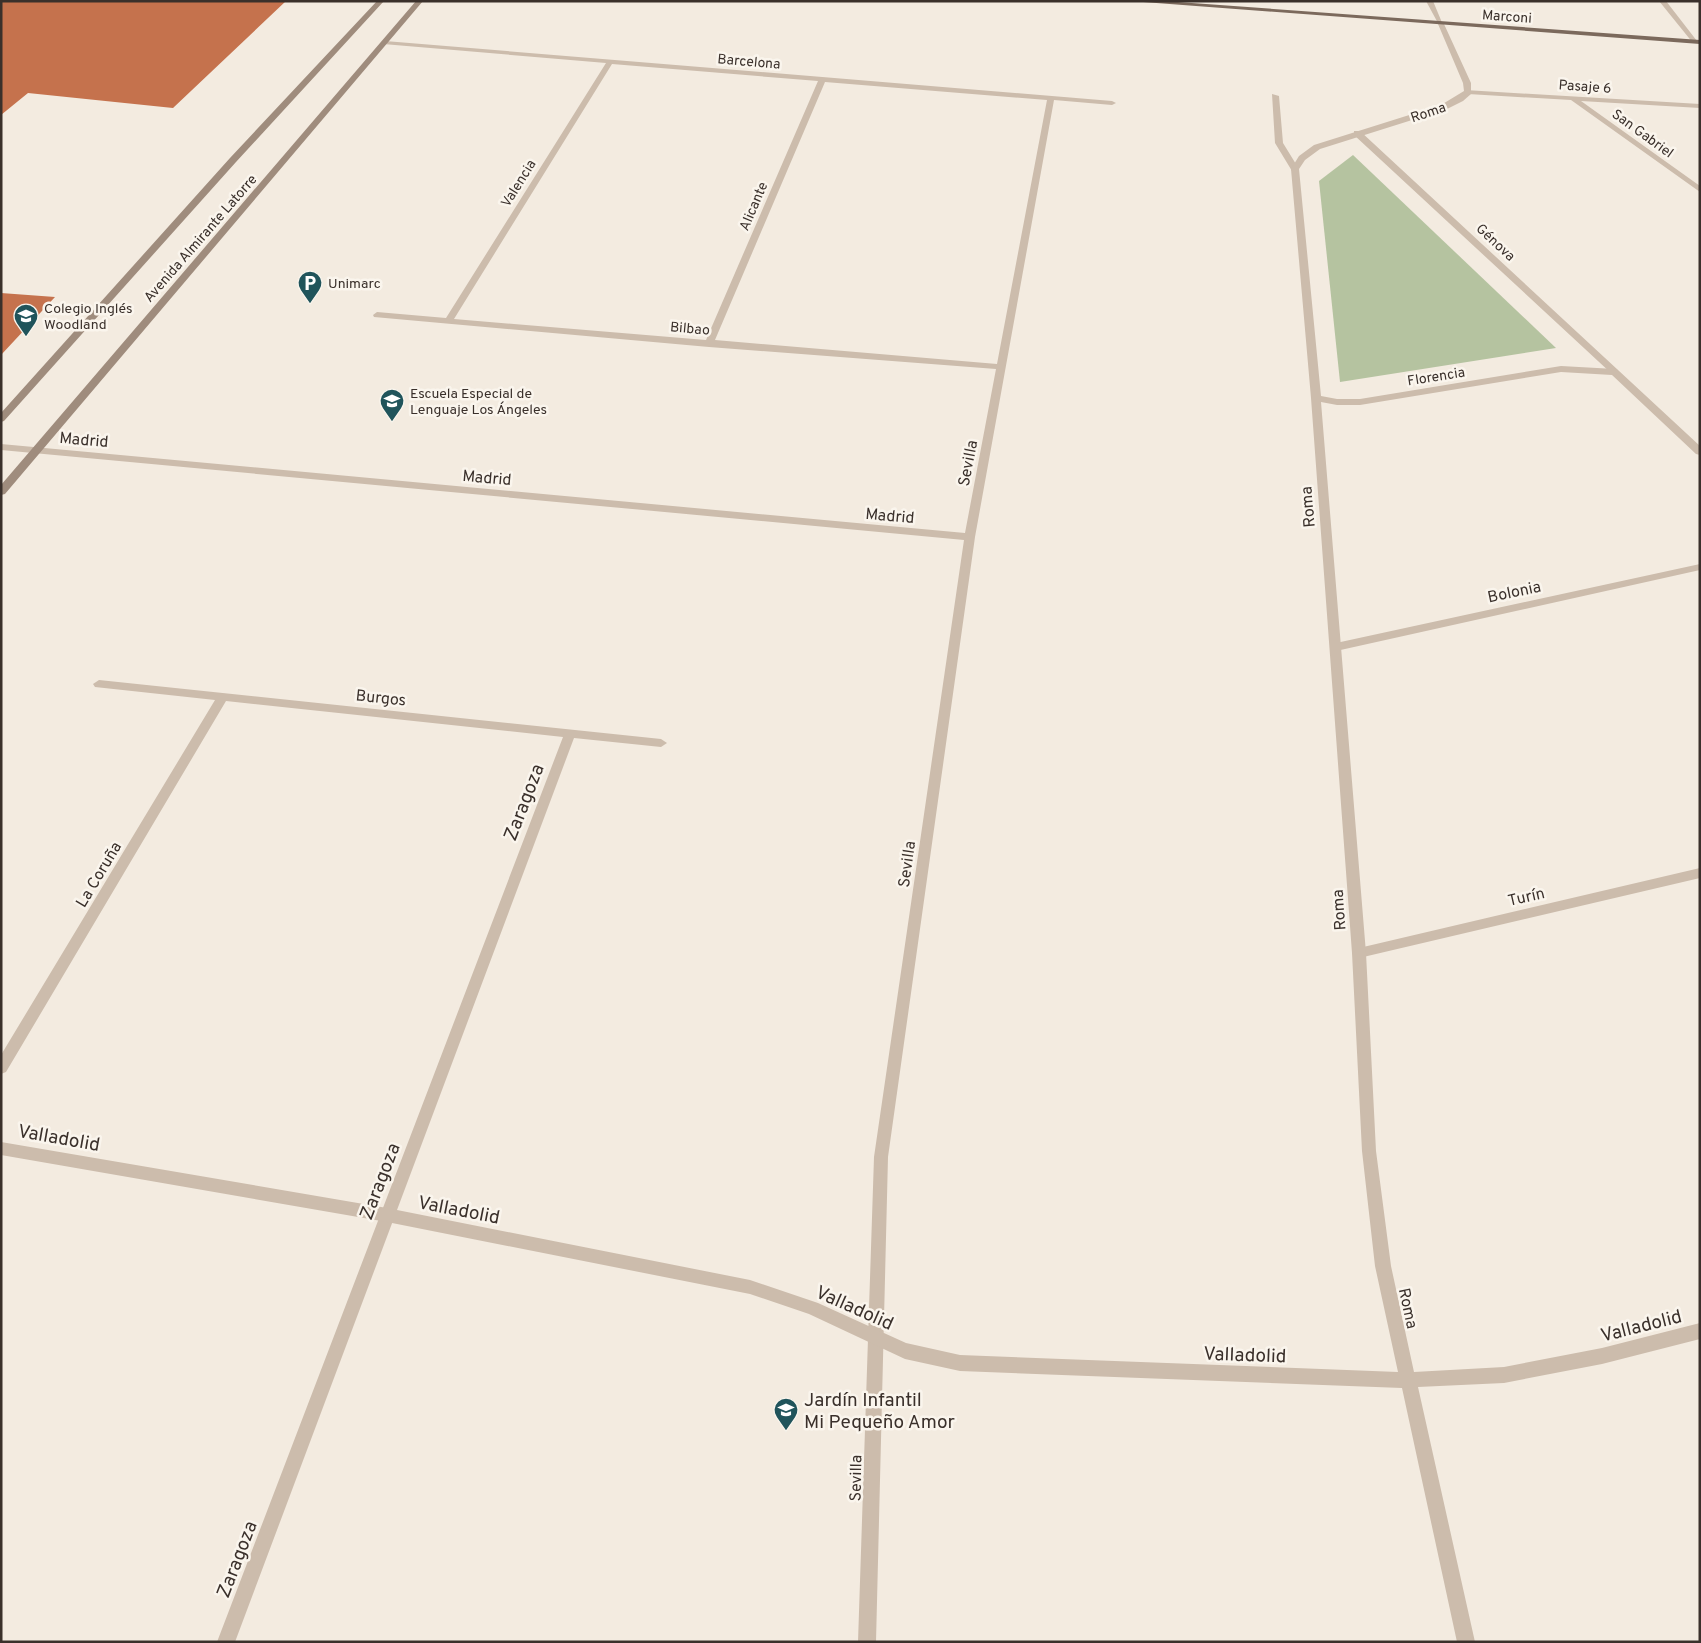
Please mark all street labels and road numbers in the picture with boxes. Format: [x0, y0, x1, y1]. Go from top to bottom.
street label: Marconi [1481, 7, 1532, 28]
street label: Barcelona [717, 51, 781, 74]
street label: Pasaje 6 [1558, 77, 1612, 98]
street label: Roma [1409, 100, 1448, 127]
street label: San Gabriel [1608, 106, 1676, 162]
street label: Valencia [498, 157, 540, 211]
street label: Avenida Almirante Latorre [141, 172, 261, 306]
street label: Alicante [736, 180, 772, 234]
street label: Génova [1472, 221, 1518, 265]
street label: Bilbao [669, 319, 711, 340]
street label: Florencia [1406, 365, 1466, 390]
street label: Madrid [58, 429, 109, 453]
street label: Sevilla [955, 439, 983, 488]
street label: Madrid [461, 467, 512, 491]
street label: Roma [1297, 485, 1321, 528]
street label: Madrid [864, 505, 915, 529]
street label: Bolonia [1486, 578, 1543, 608]
street label: Burgos [355, 686, 407, 712]
street label: Zaragoza [499, 761, 550, 845]
street label: La Coruña [72, 839, 127, 911]
street label: Sevilla [895, 840, 921, 889]
street label: Turín [1506, 884, 1547, 912]
street label: Roma [1329, 889, 1351, 931]
street label: Valladolid [16, 1120, 102, 1158]
street label: Zaragoza [355, 1140, 406, 1224]
street label: Valladolid [416, 1191, 502, 1231]
street label: Valladolid [811, 1281, 897, 1337]
street label: Roma [1393, 1286, 1421, 1331]
street label: Valladolid [1598, 1305, 1685, 1349]
street label: Valladolid [1203, 1343, 1287, 1369]
street label: Sevilla [847, 1455, 867, 1502]
street label: Zaragoza [212, 1518, 263, 1602]

